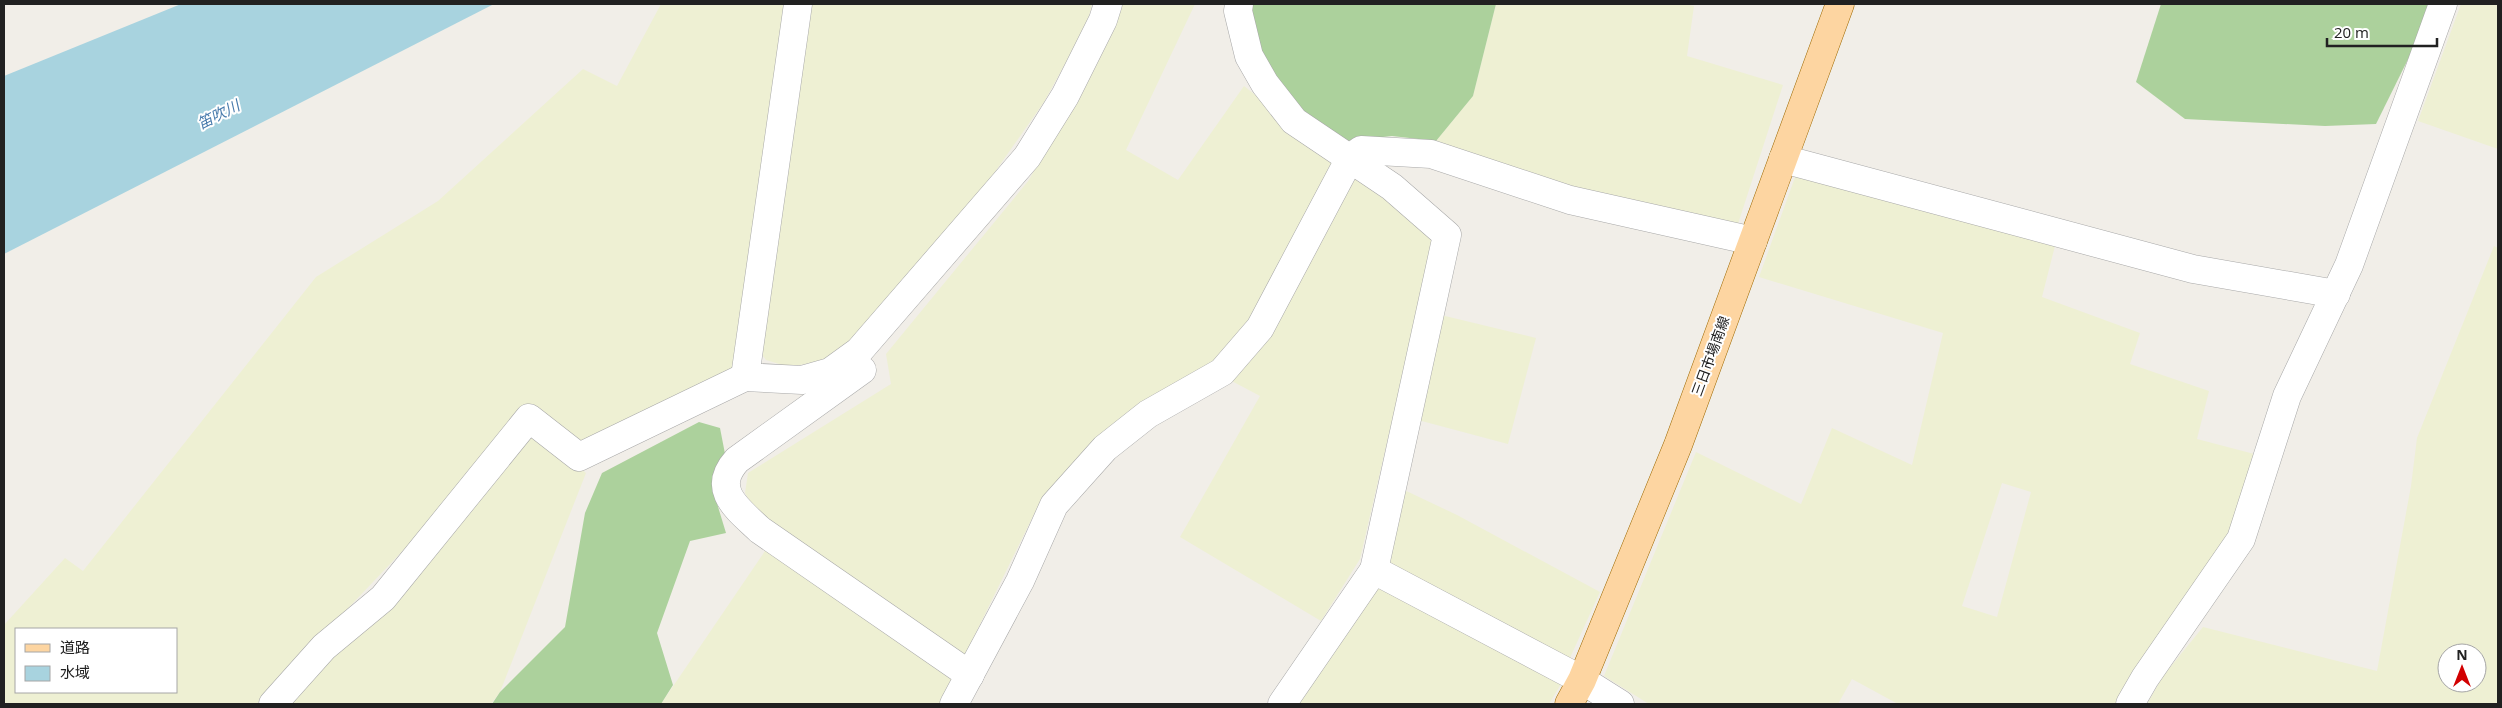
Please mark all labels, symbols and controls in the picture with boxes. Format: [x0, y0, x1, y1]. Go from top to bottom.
scale bar [2327, 15, 2437, 47]
text: 20 m [2334, 22, 2369, 42]
water label: 笛吹川 [193, 94, 244, 133]
street label: 三日市場南線 [1687, 313, 1733, 399]
legend [15, 628, 178, 693]
text: 道路 [60, 637, 90, 657]
north arrow [2437, 643, 2487, 693]
text: N [2456, 645, 2468, 664]
text: 水域 [60, 662, 90, 682]

